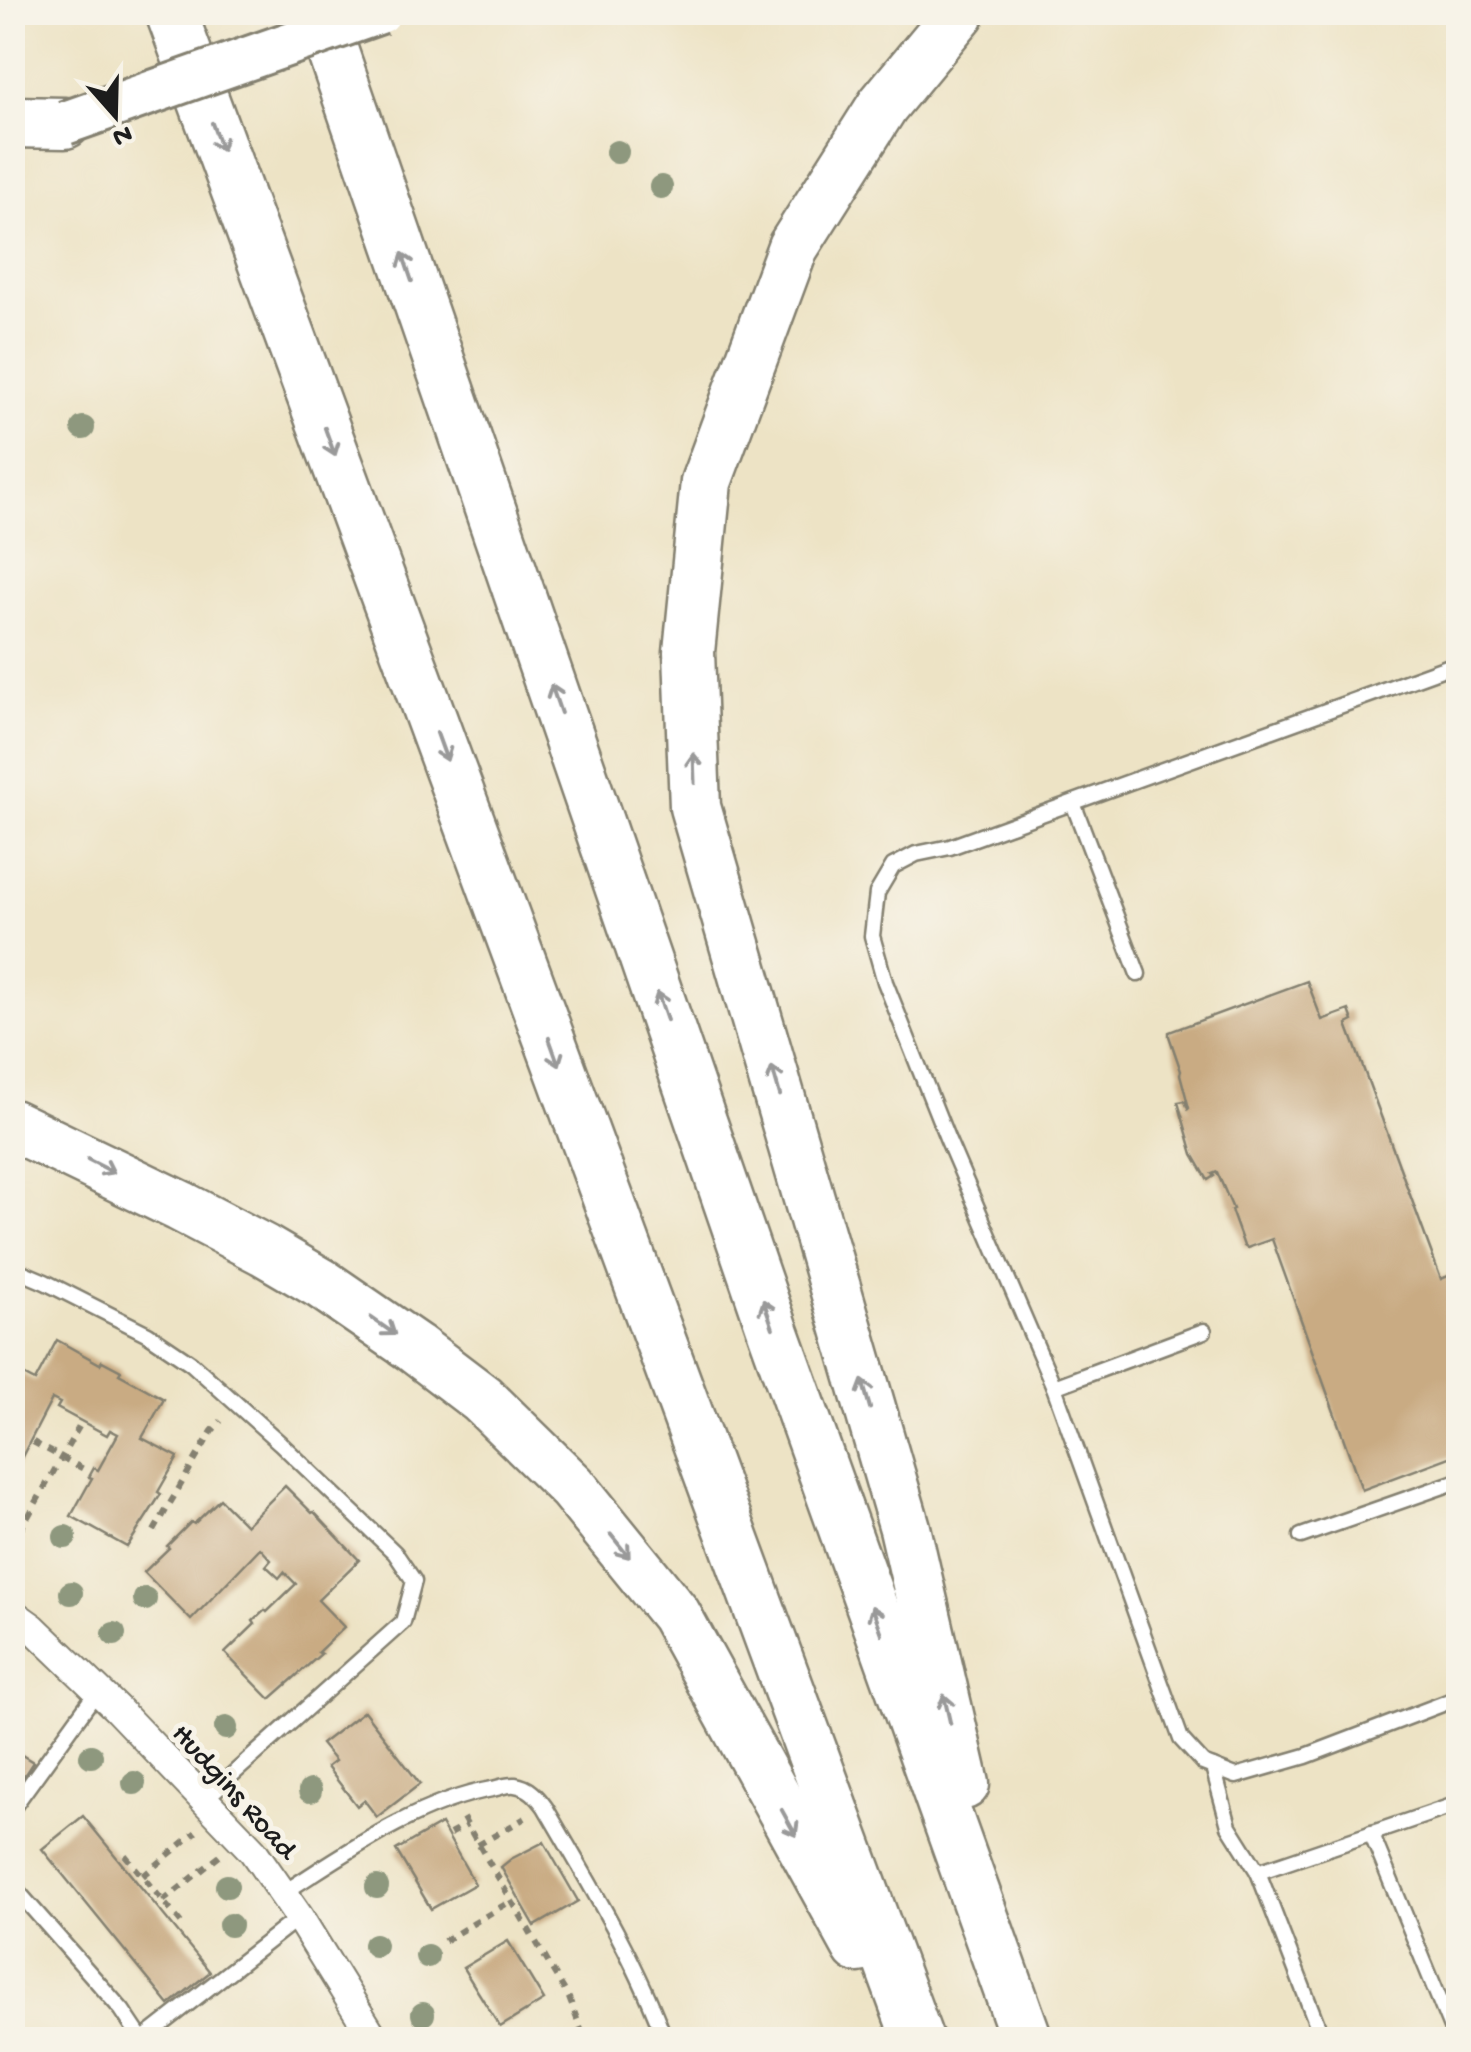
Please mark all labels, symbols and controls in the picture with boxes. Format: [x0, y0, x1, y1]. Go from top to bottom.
north arrow [65, 65, 165, 165]
text: N [108, 116, 136, 153]
one-way arrow [209, 120, 227, 151]
one-way arrow [397, 252, 415, 283]
one-way arrow [322, 425, 340, 456]
one-way arrow [546, 684, 564, 715]
one-way arrow [434, 730, 452, 761]
one-way arrow [684, 753, 703, 785]
one-way arrow [651, 991, 669, 1023]
one-way arrow [546, 1035, 564, 1066]
one-way arrow [766, 1066, 784, 1098]
one-way arrow [85, 1158, 115, 1177]
one-way arrow [757, 1298, 775, 1330]
one-way arrow [369, 1315, 396, 1336]
one-way arrow [856, 1379, 875, 1410]
one-way arrow [609, 1533, 631, 1559]
one-way arrow [866, 1604, 884, 1636]
one-way arrow [936, 1693, 955, 1725]
street label: Hudgins Road [163, 1718, 304, 1870]
one-way arrow [779, 1808, 799, 1837]

